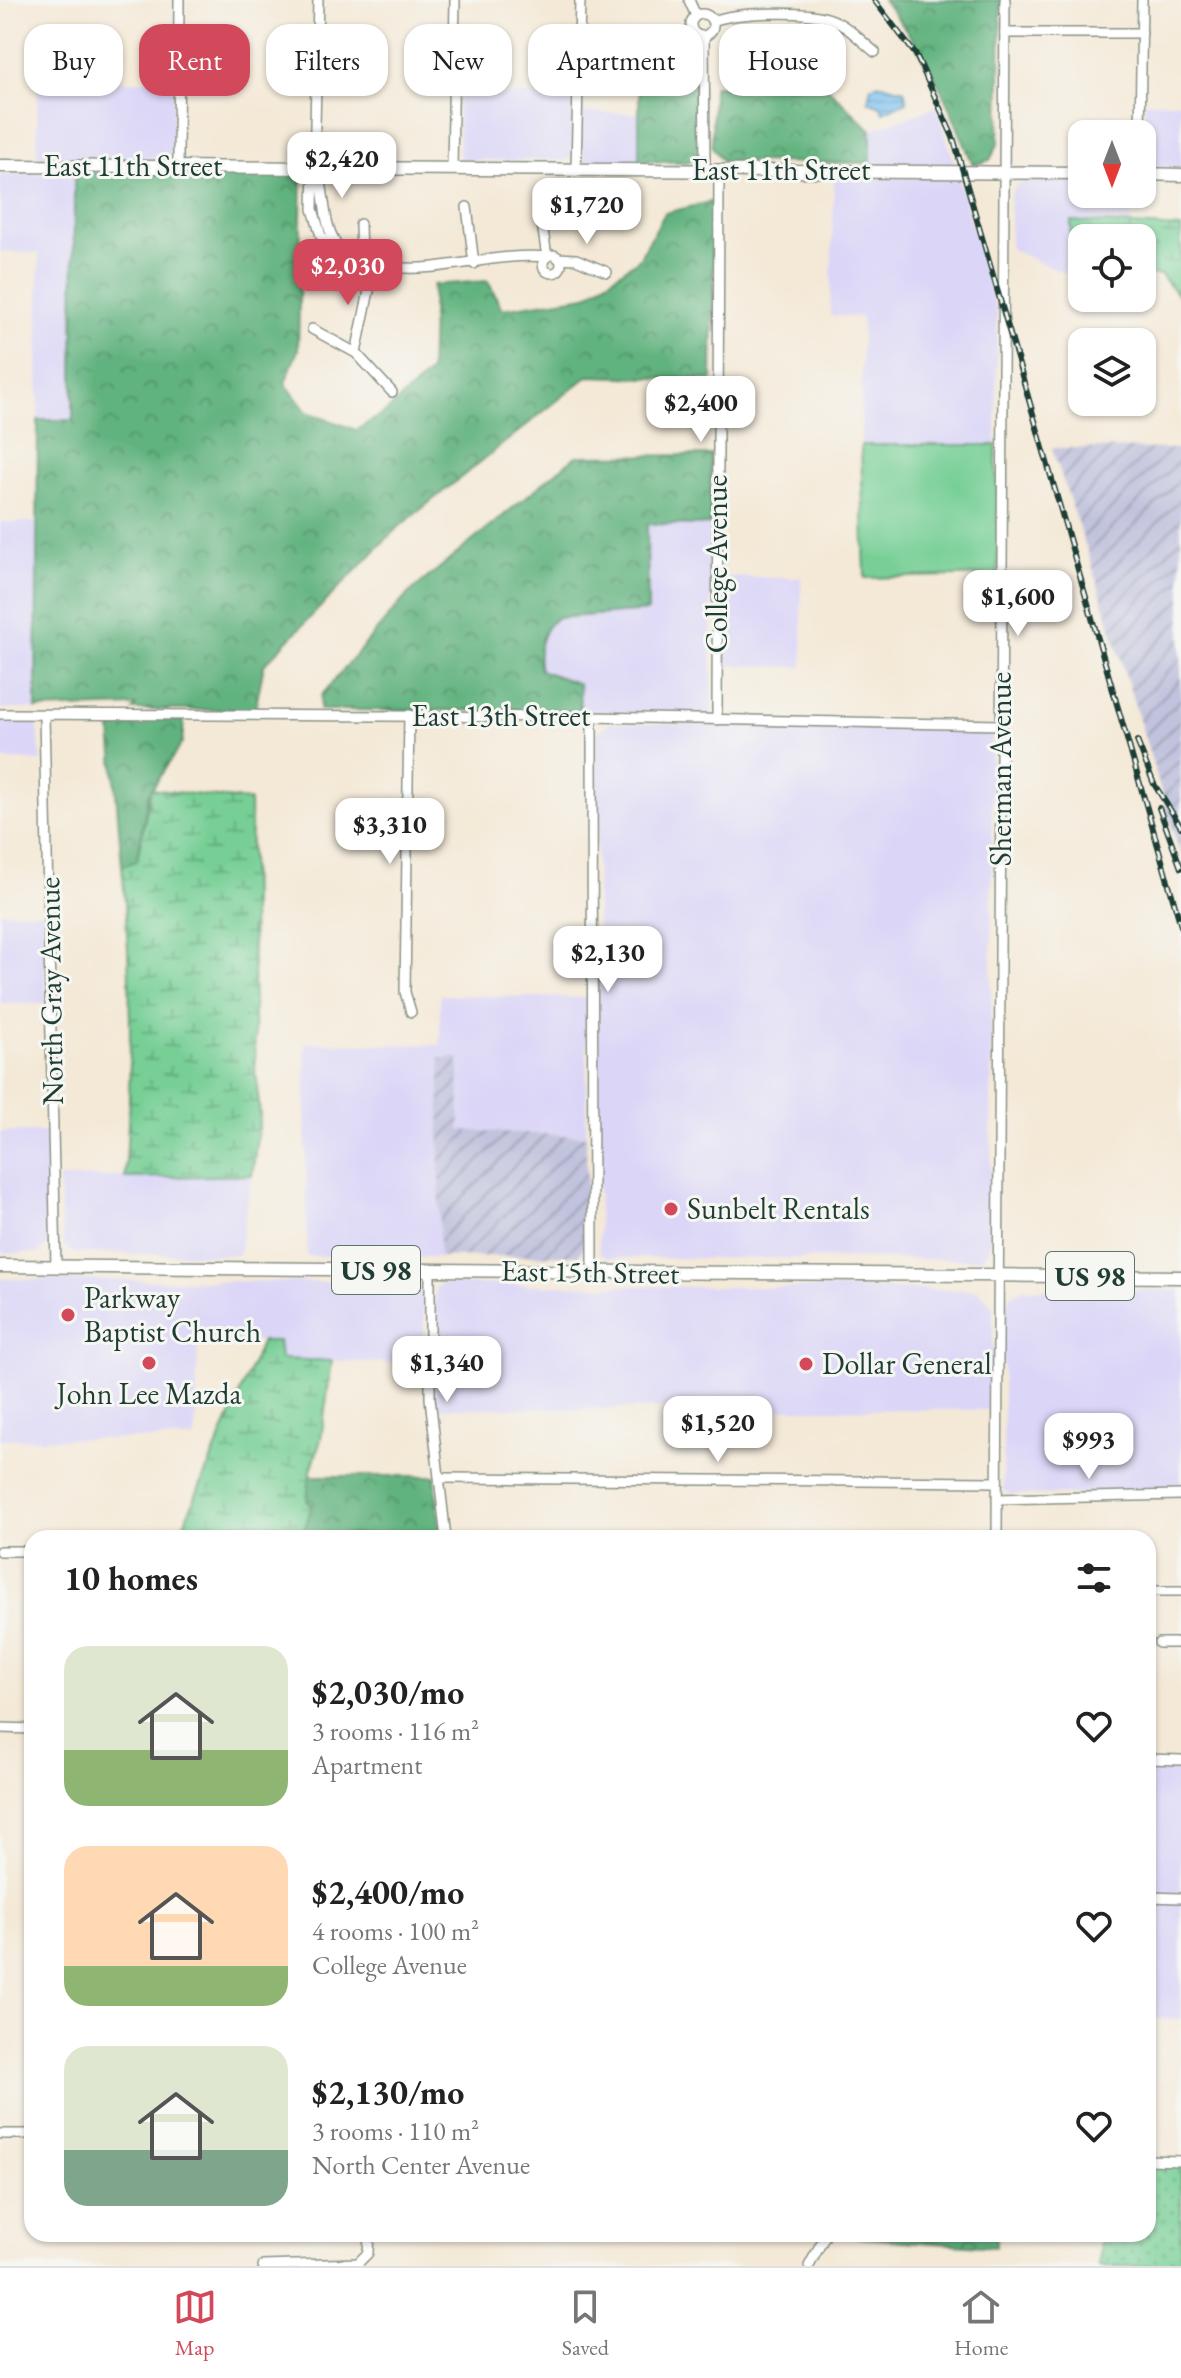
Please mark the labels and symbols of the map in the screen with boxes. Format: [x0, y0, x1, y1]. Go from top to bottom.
north arrow [1068, 120, 1156, 208]
pin: $2,420 [277, 132, 407, 200]
street label: East 11th Street [44, 146, 223, 185]
street label: East 11th Street [692, 150, 871, 189]
pin: $1,720 [522, 178, 652, 246]
pin: $2,030 [283, 239, 413, 307]
pin: $2,400 [636, 376, 766, 444]
street label: College Avenue [697, 475, 736, 653]
pin: $1,600 [953, 570, 1083, 638]
street label: Sherman Avenue [981, 672, 1020, 866]
street label: East 13th Street [412, 696, 591, 735]
pin: $3,310 [325, 798, 455, 866]
street label: North Gray Avenue [29, 877, 72, 1105]
pin: $2,130 [543, 926, 673, 994]
place label: Sunbelt Rentals [687, 1189, 870, 1228]
marker: Sunbelt Rentals [662, 1200, 680, 1218]
road number: US 98 [332, 1246, 420, 1294]
street label: East 15th Street [500, 1250, 680, 1293]
road number: US 98 [1046, 1252, 1134, 1300]
place label: Parkway Baptist Church [84, 1278, 261, 1351]
marker: Parkway Baptist Church [59, 1306, 77, 1324]
pin: $1,340 [382, 1336, 512, 1404]
place label: Dollar General [822, 1344, 992, 1383]
marker: John Lee Mazda [140, 1354, 158, 1372]
marker: Dollar General [797, 1355, 815, 1373]
place label: John Lee Mazda [54, 1374, 241, 1413]
pin: $1,520 [653, 1396, 783, 1464]
pin: $993 [1042, 1413, 1136, 1481]

